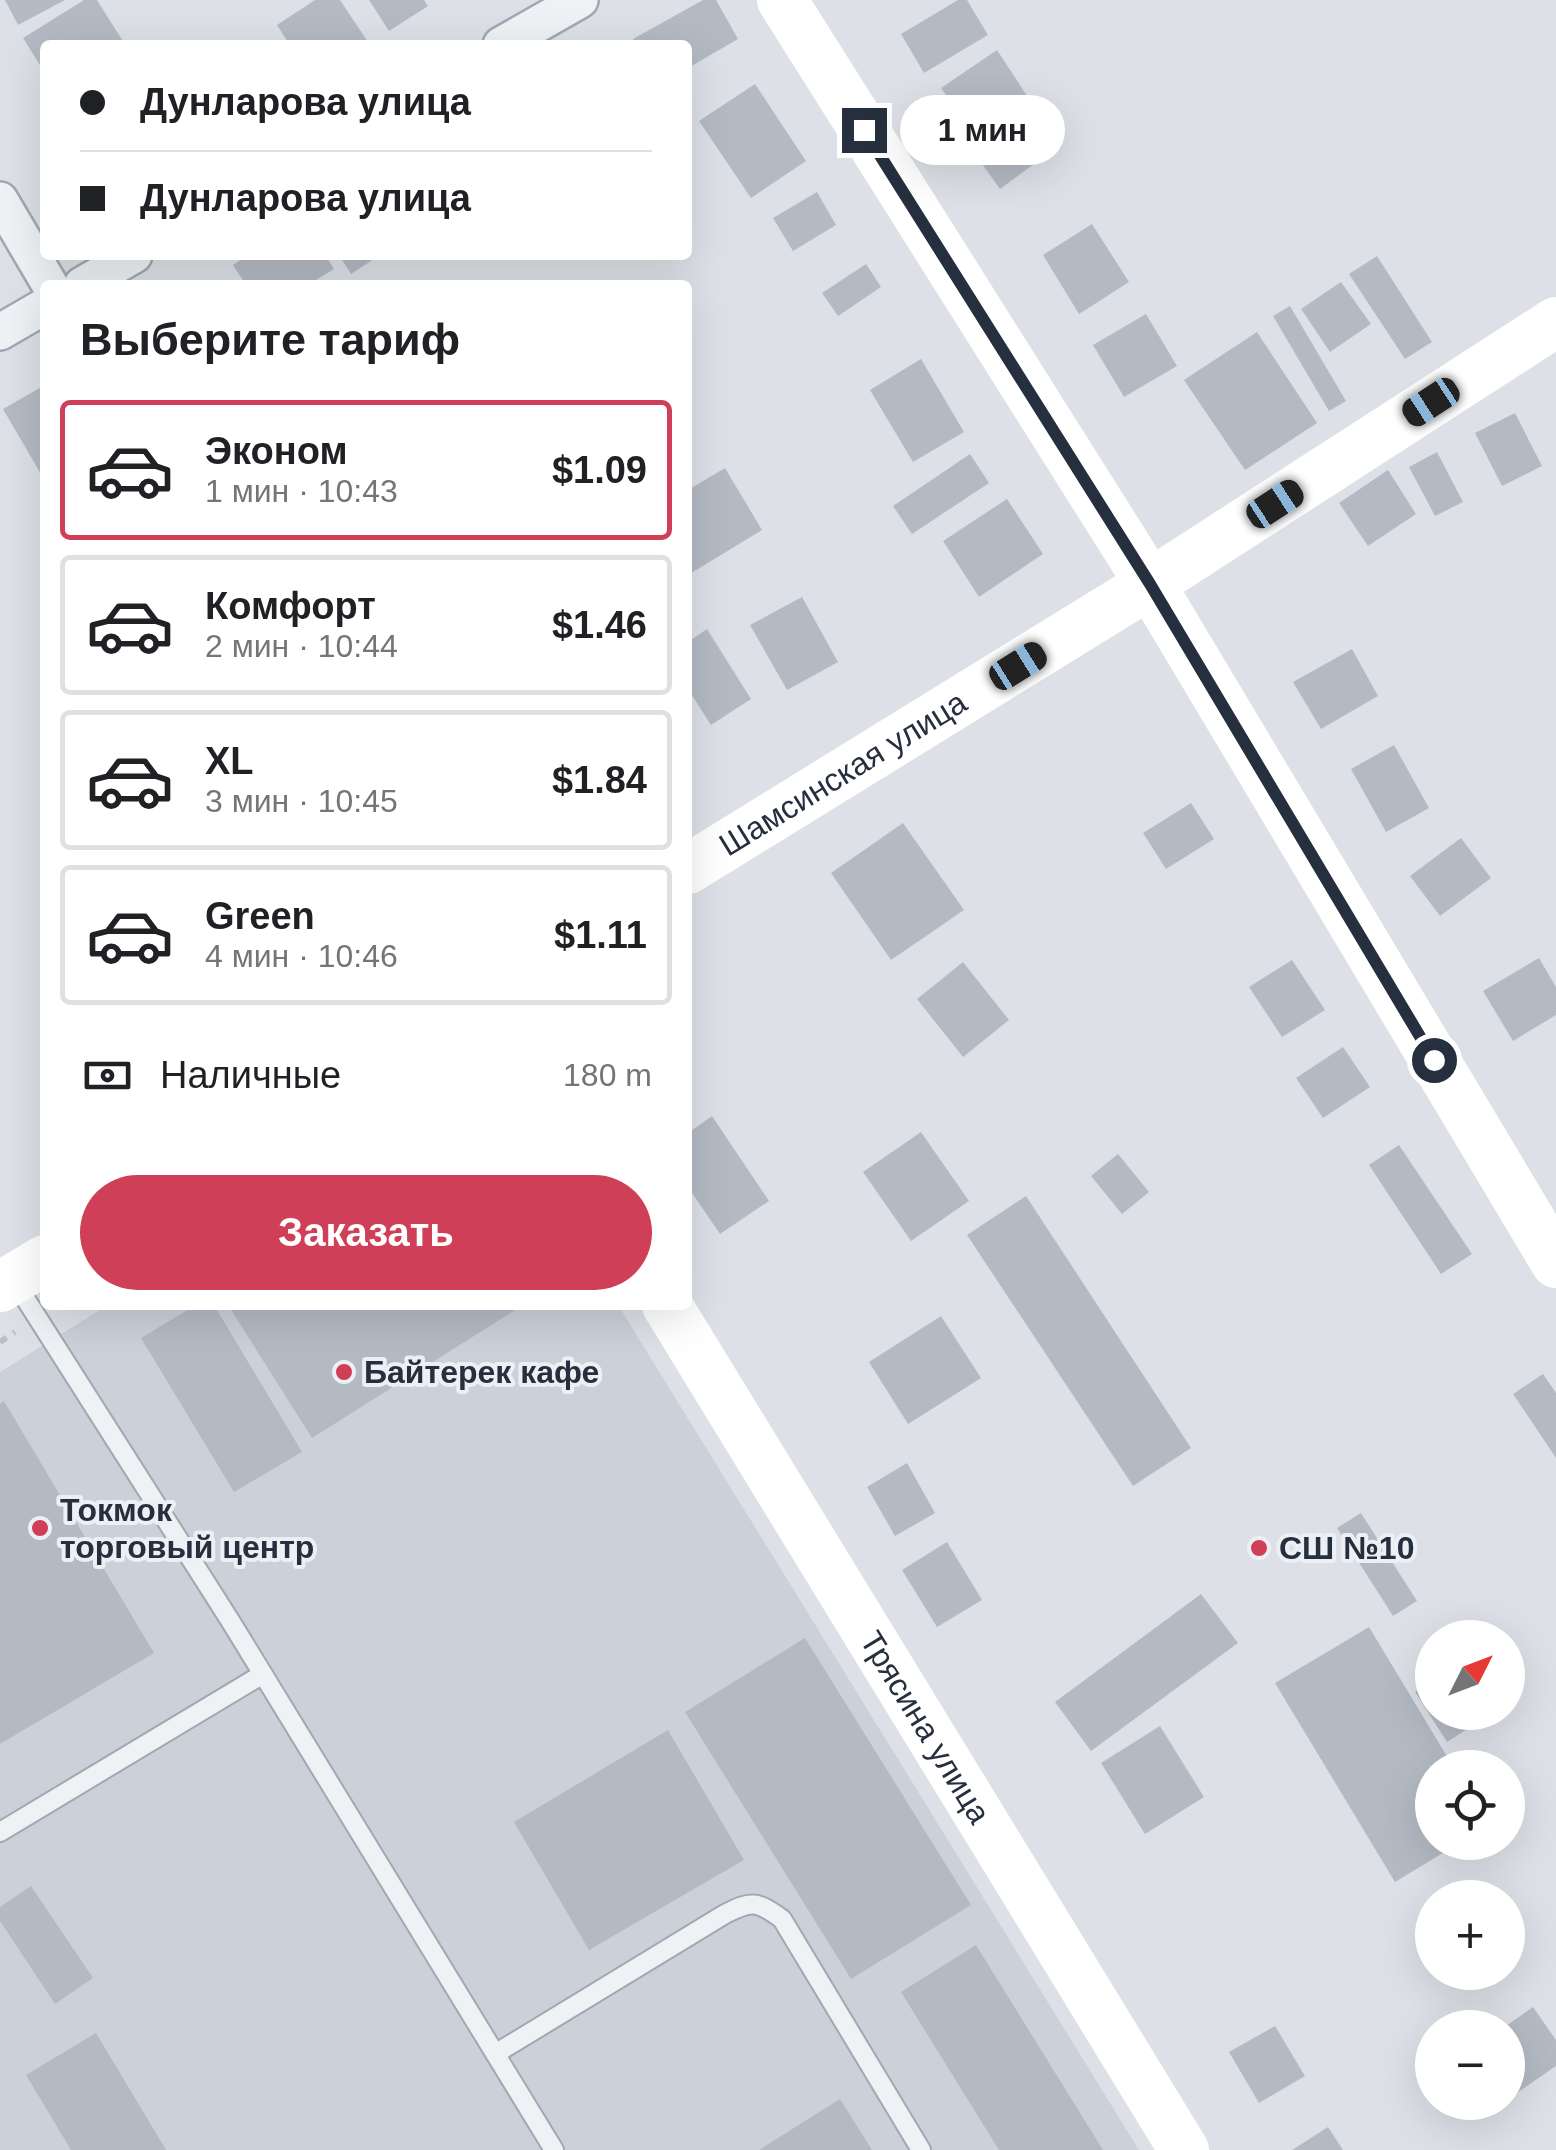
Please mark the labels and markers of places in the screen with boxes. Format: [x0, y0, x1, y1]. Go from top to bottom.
place label: Байтерек кафе [364, 1354, 599, 1390]
marker: Байтерек кафе [333, 1361, 355, 1383]
place label: Токмок торговый центр [60, 1492, 314, 1565]
marker: Токмок торговый центр [29, 1517, 51, 1539]
place label: СШ №10 [1279, 1530, 1414, 1566]
marker: СШ №10 [1248, 1537, 1270, 1559]

